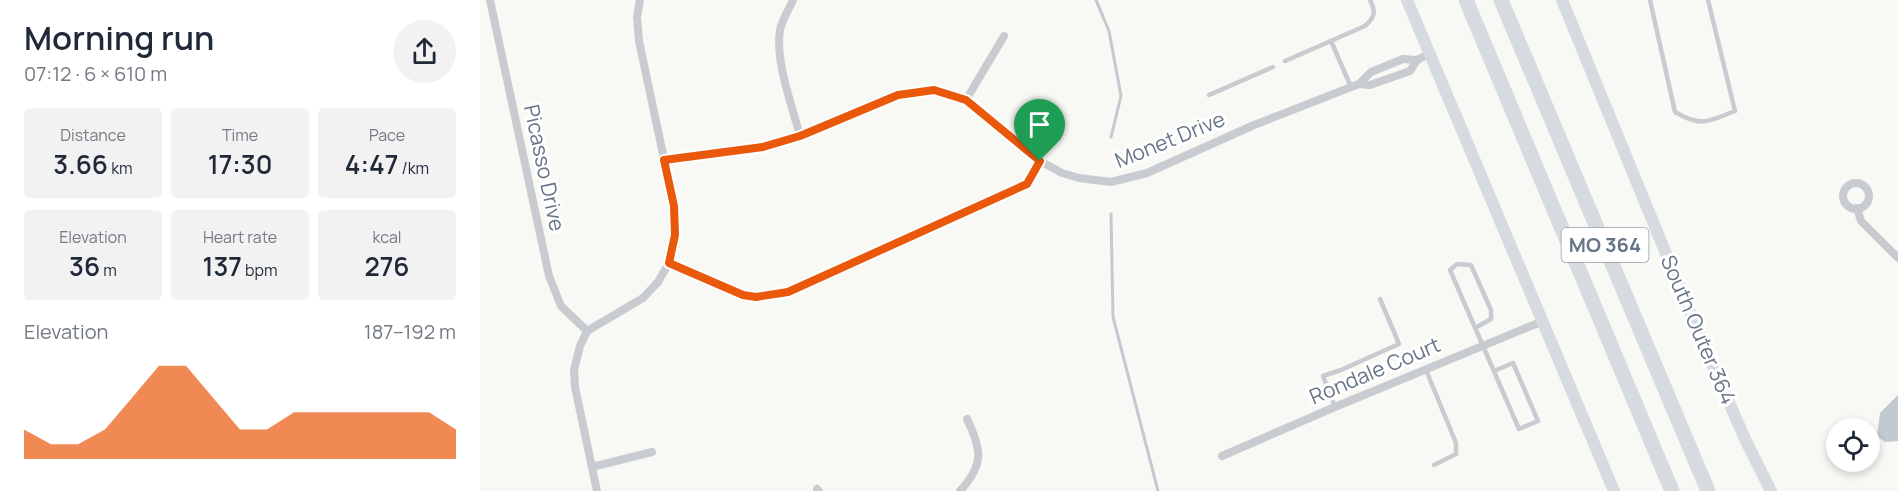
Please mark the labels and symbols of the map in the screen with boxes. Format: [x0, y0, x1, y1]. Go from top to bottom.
pin [1014, 99, 1065, 161]
street label: Picasso Drive [518, 102, 572, 234]
street label: Monet Drive [1110, 104, 1229, 174]
road number: MO 364 [1562, 228, 1648, 262]
street label: South Outer 364 [1655, 251, 1743, 409]
street label: Rondale Court [1305, 330, 1444, 410]

